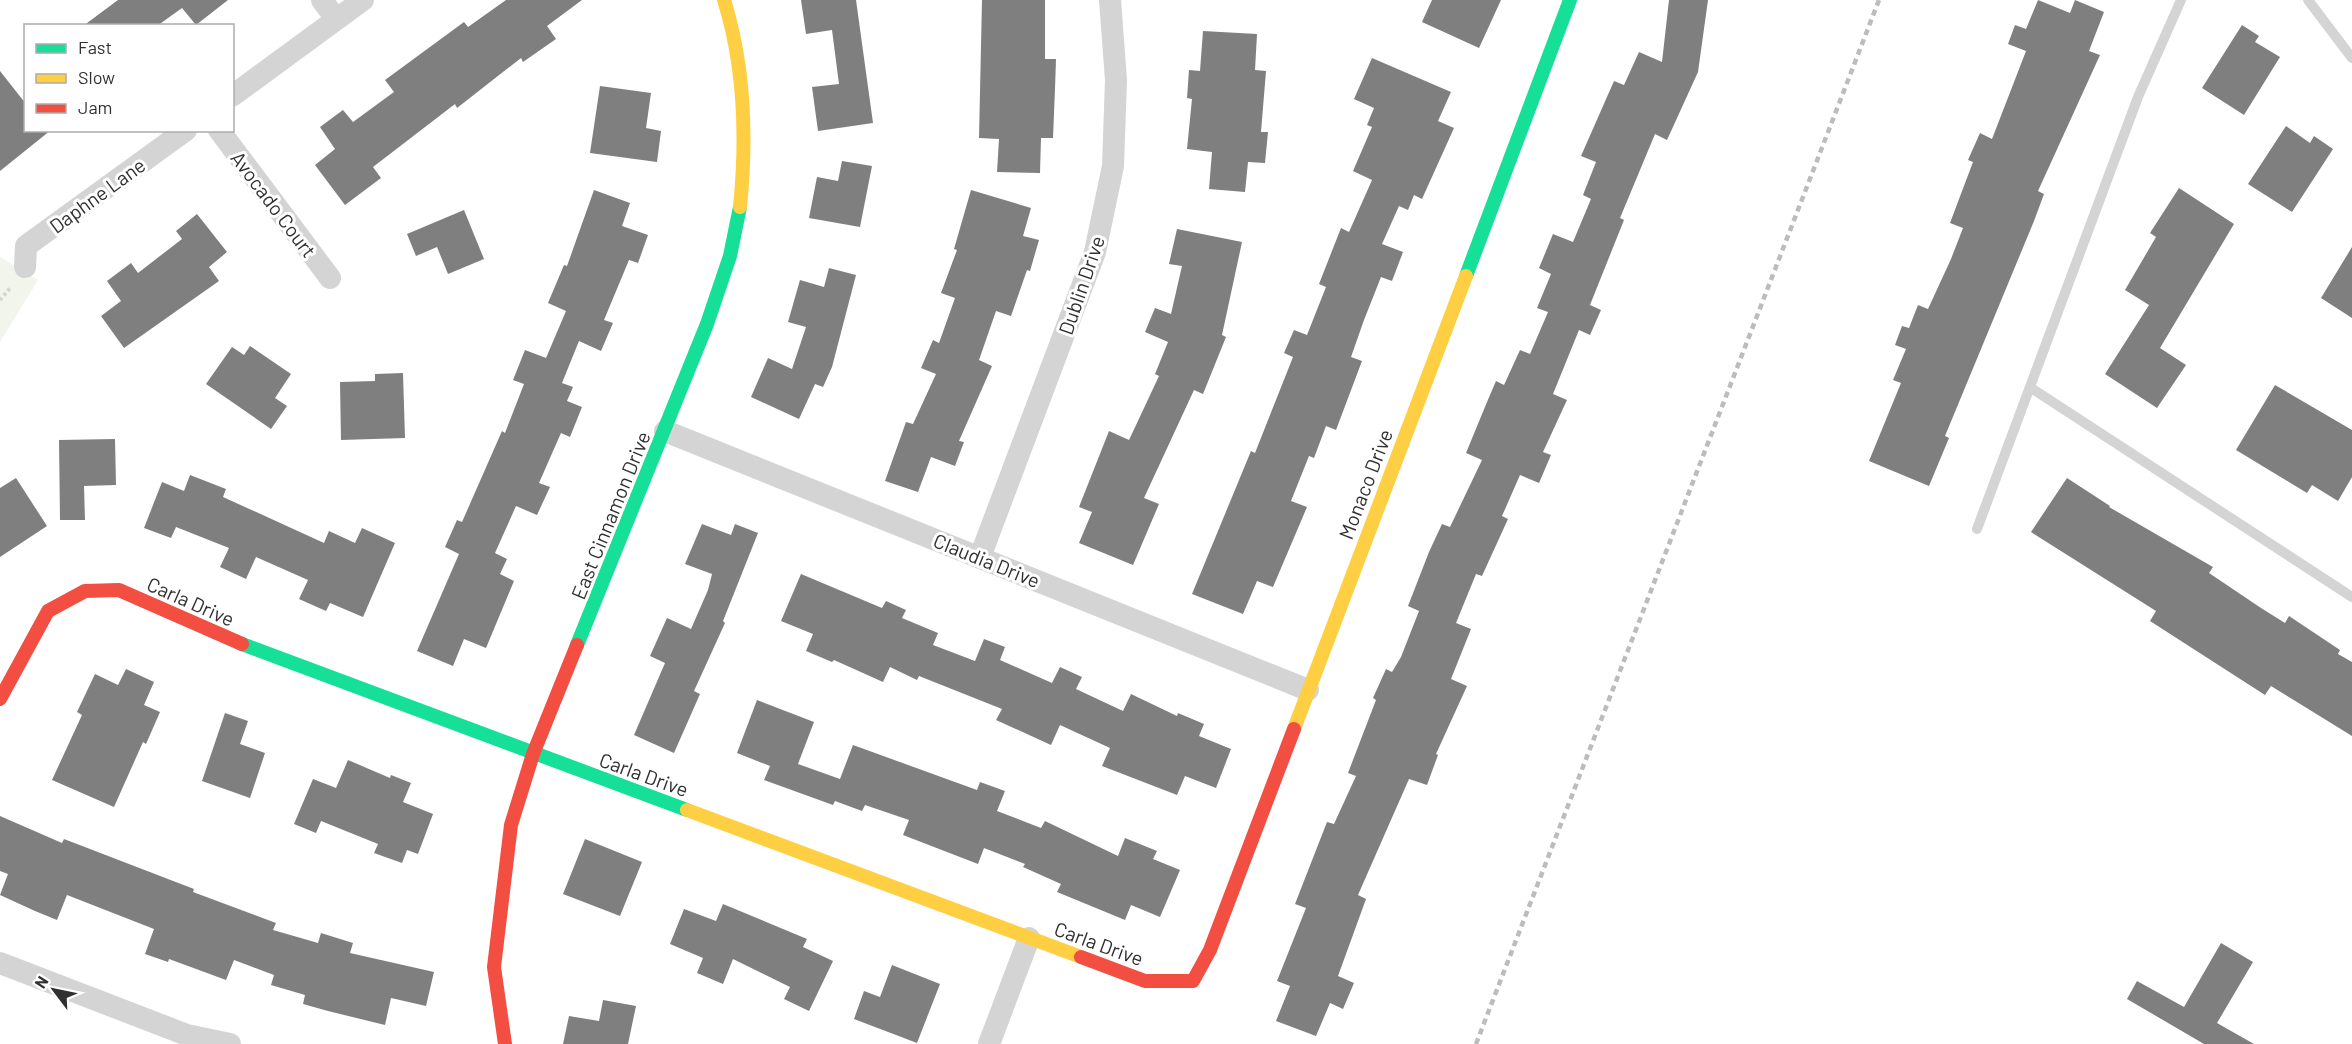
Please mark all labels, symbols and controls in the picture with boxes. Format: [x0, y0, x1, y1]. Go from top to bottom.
legend [24, 24, 234, 132]
text: Fast [78, 36, 112, 58]
text: Slow [78, 66, 115, 88]
text: Jam [78, 96, 112, 118]
street label: Avocado Court [226, 146, 322, 262]
street label: Daphne Lane [44, 152, 150, 238]
street label: Dublin Drive [1053, 233, 1109, 337]
street label: Monaco Drive [1333, 426, 1397, 542]
street label: East Cinnamon Drive [565, 428, 655, 602]
street label: Claudia Drive [930, 528, 1044, 592]
street label: Carla Drive [144, 571, 238, 631]
street label: Carla Drive [596, 747, 692, 801]
street label: Carla Drive [1051, 916, 1147, 970]
north arrow [24, 960, 84, 1020]
text: N [30, 972, 52, 991]

